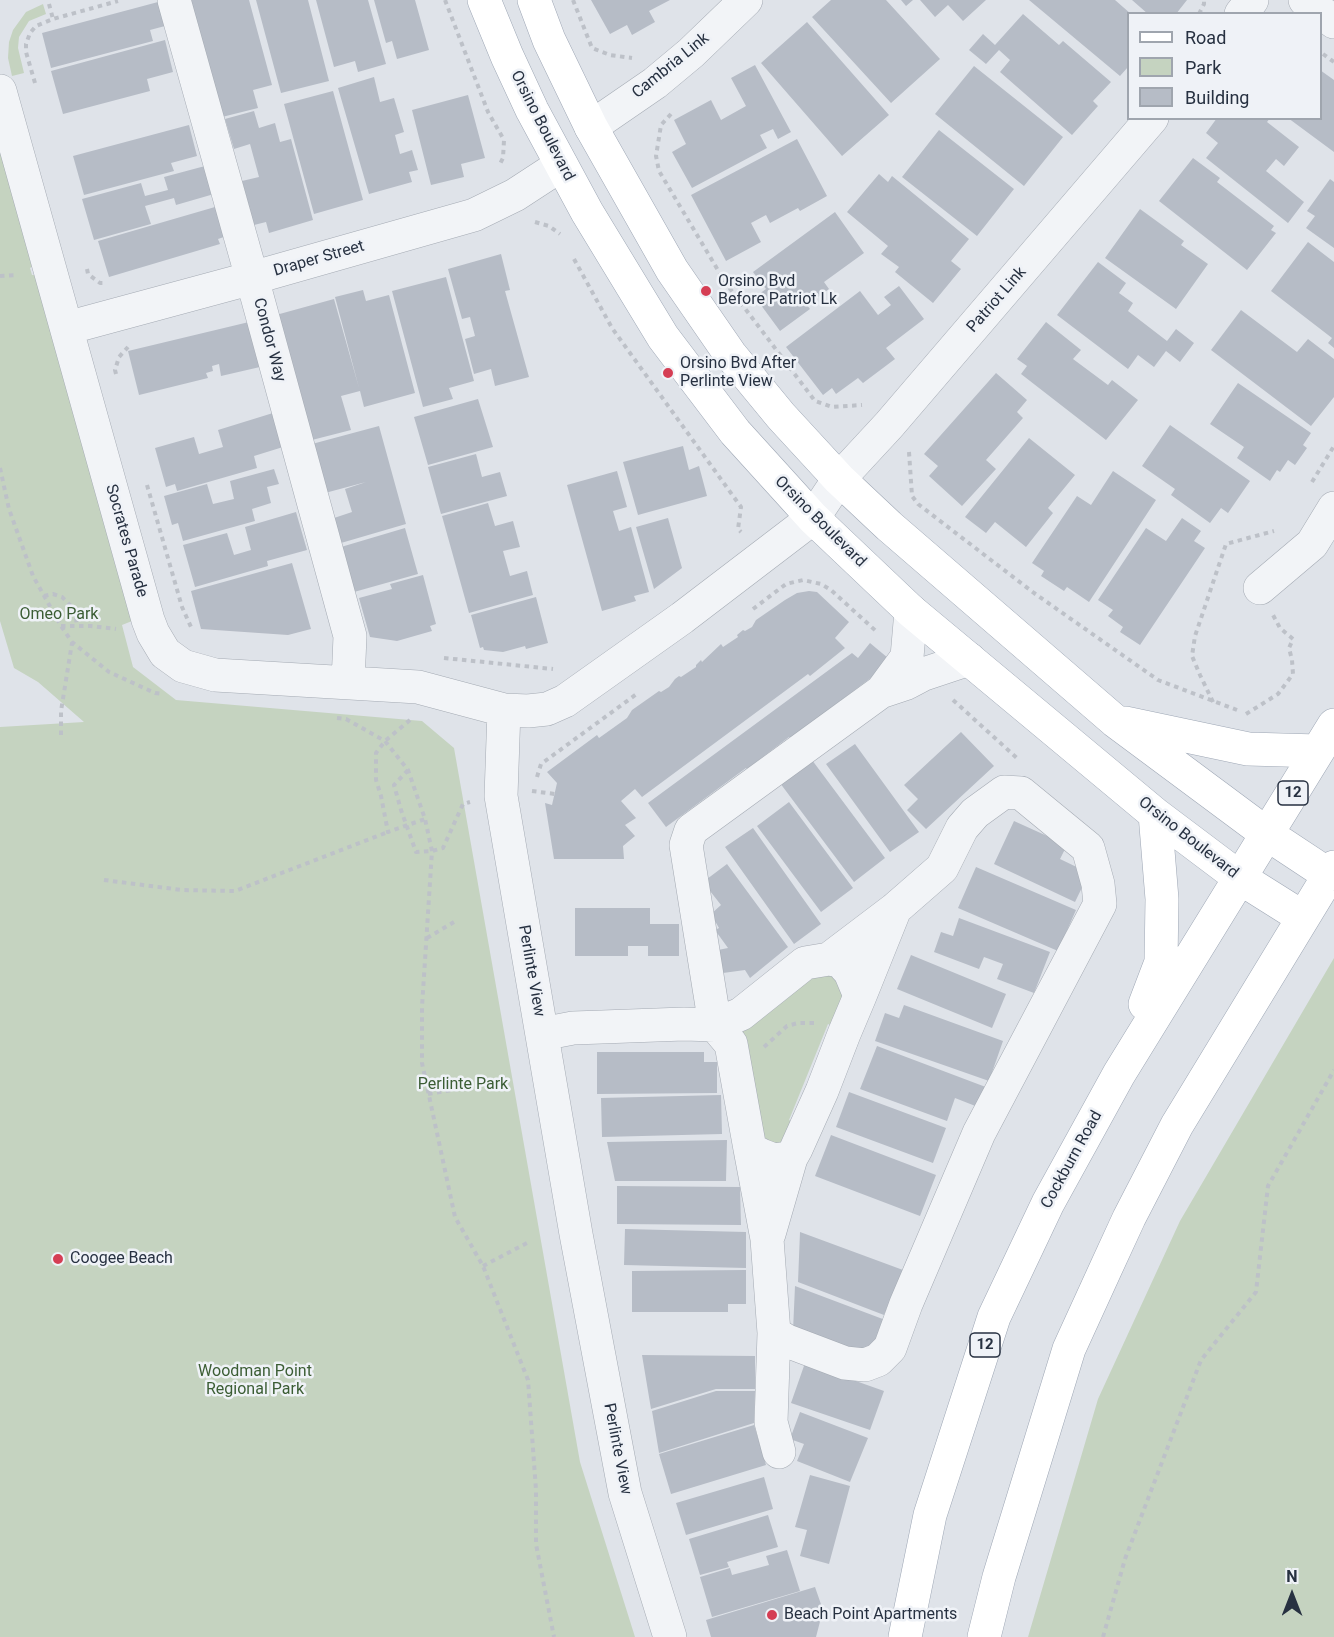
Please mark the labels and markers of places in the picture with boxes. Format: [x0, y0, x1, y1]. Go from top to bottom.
place label: Orsino Bvd Before Patriot Lk [718, 272, 837, 310]
marker: Orsino Bvd Before Patriot Lk [699, 284, 713, 298]
place label: Orsino Bvd After Perlinte View [680, 354, 796, 392]
marker: Orsino Bvd After Perlinte View [661, 366, 675, 380]
place label: Coogee Beach [70, 1249, 173, 1269]
marker: Coogee Beach [51, 1252, 65, 1266]
place label: Beach Point Apartments [784, 1605, 957, 1625]
marker: Beach Point Apartments [765, 1608, 779, 1622]

